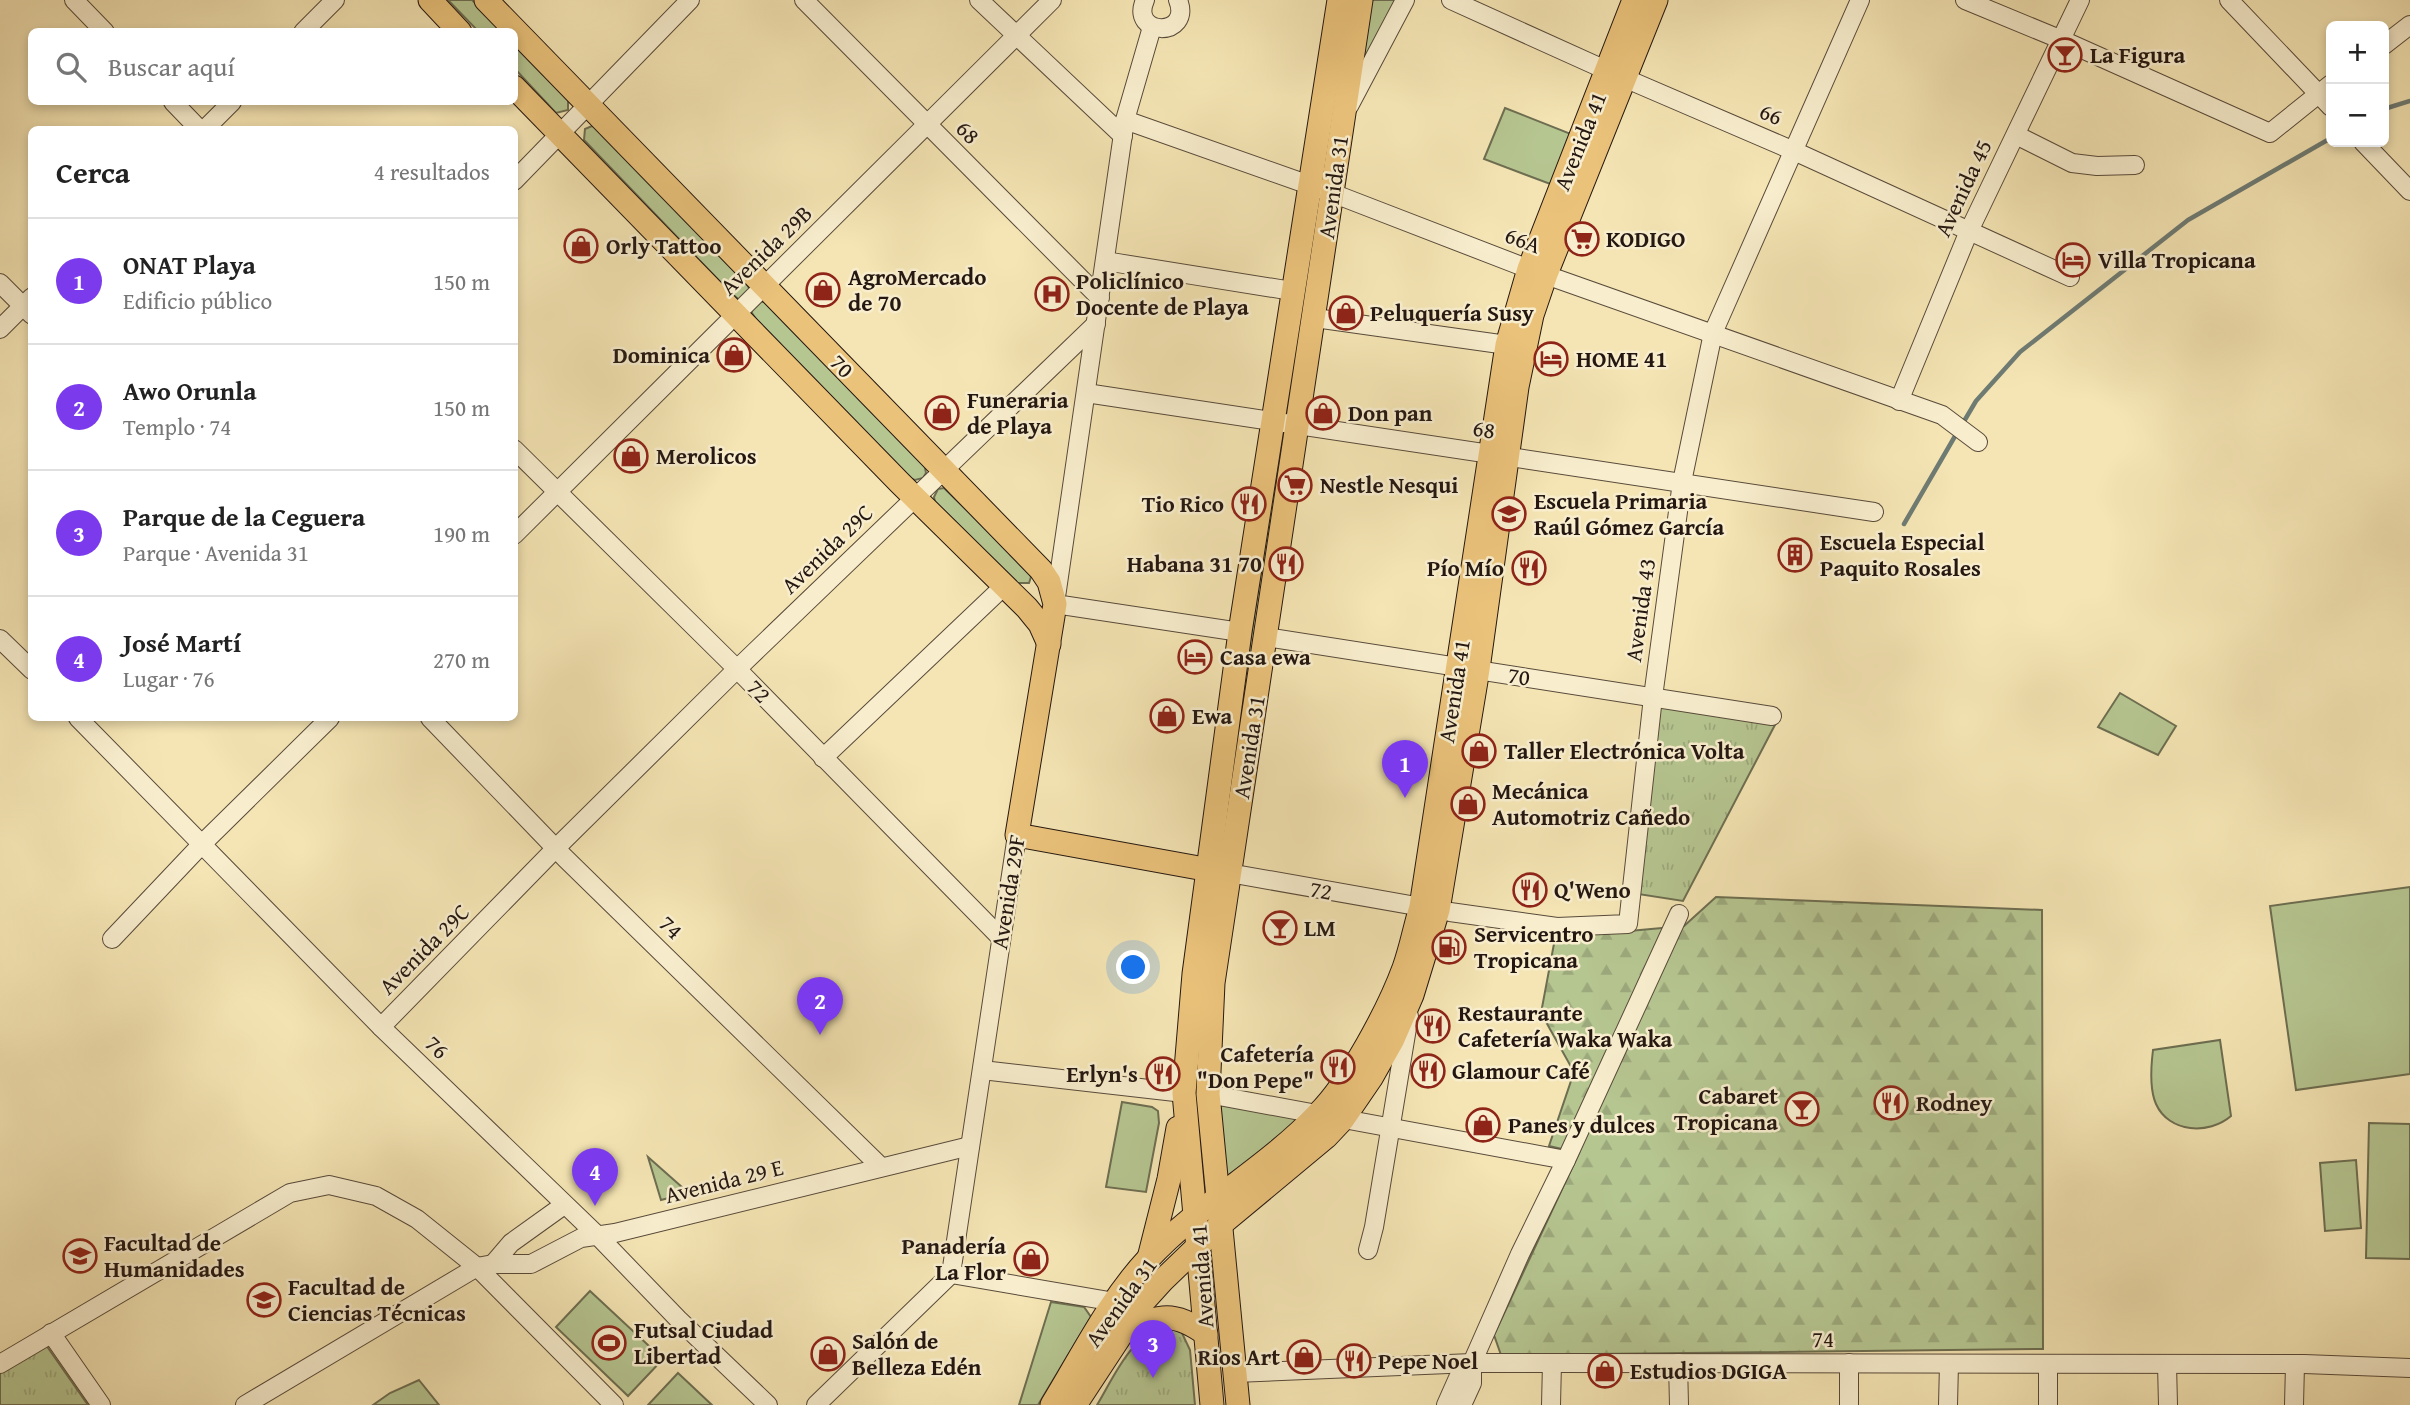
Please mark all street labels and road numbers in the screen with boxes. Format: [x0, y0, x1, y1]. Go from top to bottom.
street label: Avenida 41 [1545, 86, 1614, 195]
street label: 66 [1755, 94, 1788, 133]
street label: 68 [949, 112, 988, 151]
street label: Avenida 31 [1309, 133, 1356, 241]
street label: Avenida 45 [1926, 134, 2000, 242]
street label: Avenida 29B [712, 197, 819, 302]
street label: 66A [1501, 218, 1546, 261]
street label: 70 [823, 346, 862, 385]
street label: 68 [1471, 410, 1498, 447]
street label: Avenida 29C [773, 496, 880, 601]
street label: Avenida 43 [1616, 556, 1663, 664]
street label: Avenida 41 [1429, 637, 1478, 745]
street label: 70 [1506, 657, 1533, 694]
street label: 72 [740, 671, 779, 710]
street label: Avenida 31 [1224, 693, 1273, 801]
street label: Avenida 29F [982, 832, 1033, 952]
street label: 72 [1307, 871, 1335, 908]
street label: Avenida 29C [371, 896, 477, 1002]
street label: 74 [652, 907, 691, 946]
street label: 76 [418, 1027, 457, 1066]
street label: Avenida 29 E [661, 1150, 787, 1211]
street label: Avenida 41 [1181, 1223, 1222, 1329]
street label: Avenida 31 [1079, 1252, 1163, 1352]
street label: 74 [1812, 1322, 1834, 1355]

